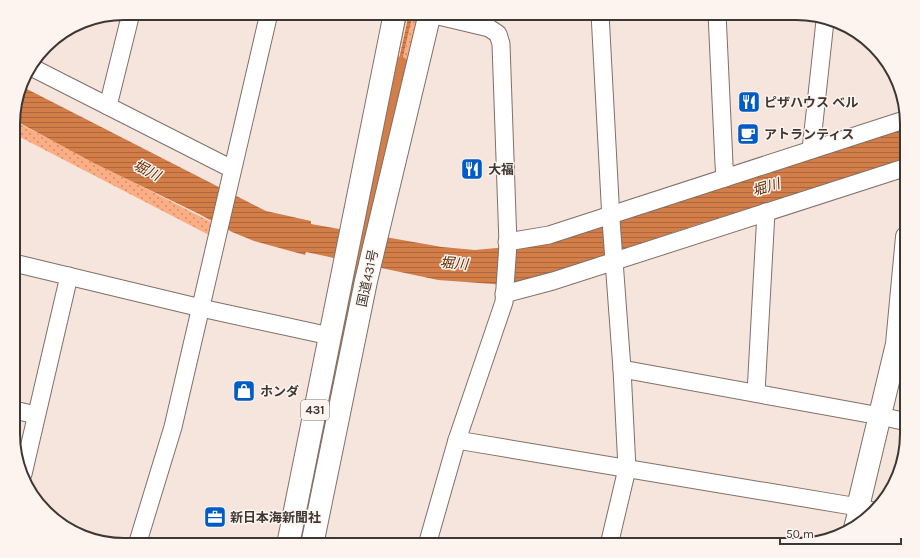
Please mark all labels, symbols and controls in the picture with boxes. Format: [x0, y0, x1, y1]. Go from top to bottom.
restaurant icon: ピザハウス ベル [736, 89, 762, 115]
place label: ピザハウス ベル [764, 95, 858, 110]
cafe icon: アトランティス [735, 121, 761, 147]
place label: アトランティス [764, 127, 854, 142]
restaurant icon: 大福 [459, 156, 485, 182]
water label: 堀川 [130, 157, 165, 185]
place label: 大福 [488, 162, 514, 177]
water label: 堀川 [750, 175, 784, 200]
street label: 国道431号 [354, 248, 381, 308]
water label: 堀川 [439, 254, 471, 273]
shop icon: ホンダ [231, 378, 257, 404]
place label: ホンダ [260, 384, 299, 399]
road number: 431 [301, 400, 329, 420]
office icon: 新日本海新聞社 [202, 504, 228, 530]
place label: 新日本海新聞社 [230, 510, 321, 525]
scale bar [780, 520, 901, 546]
text: 50 m [786, 527, 814, 541]

